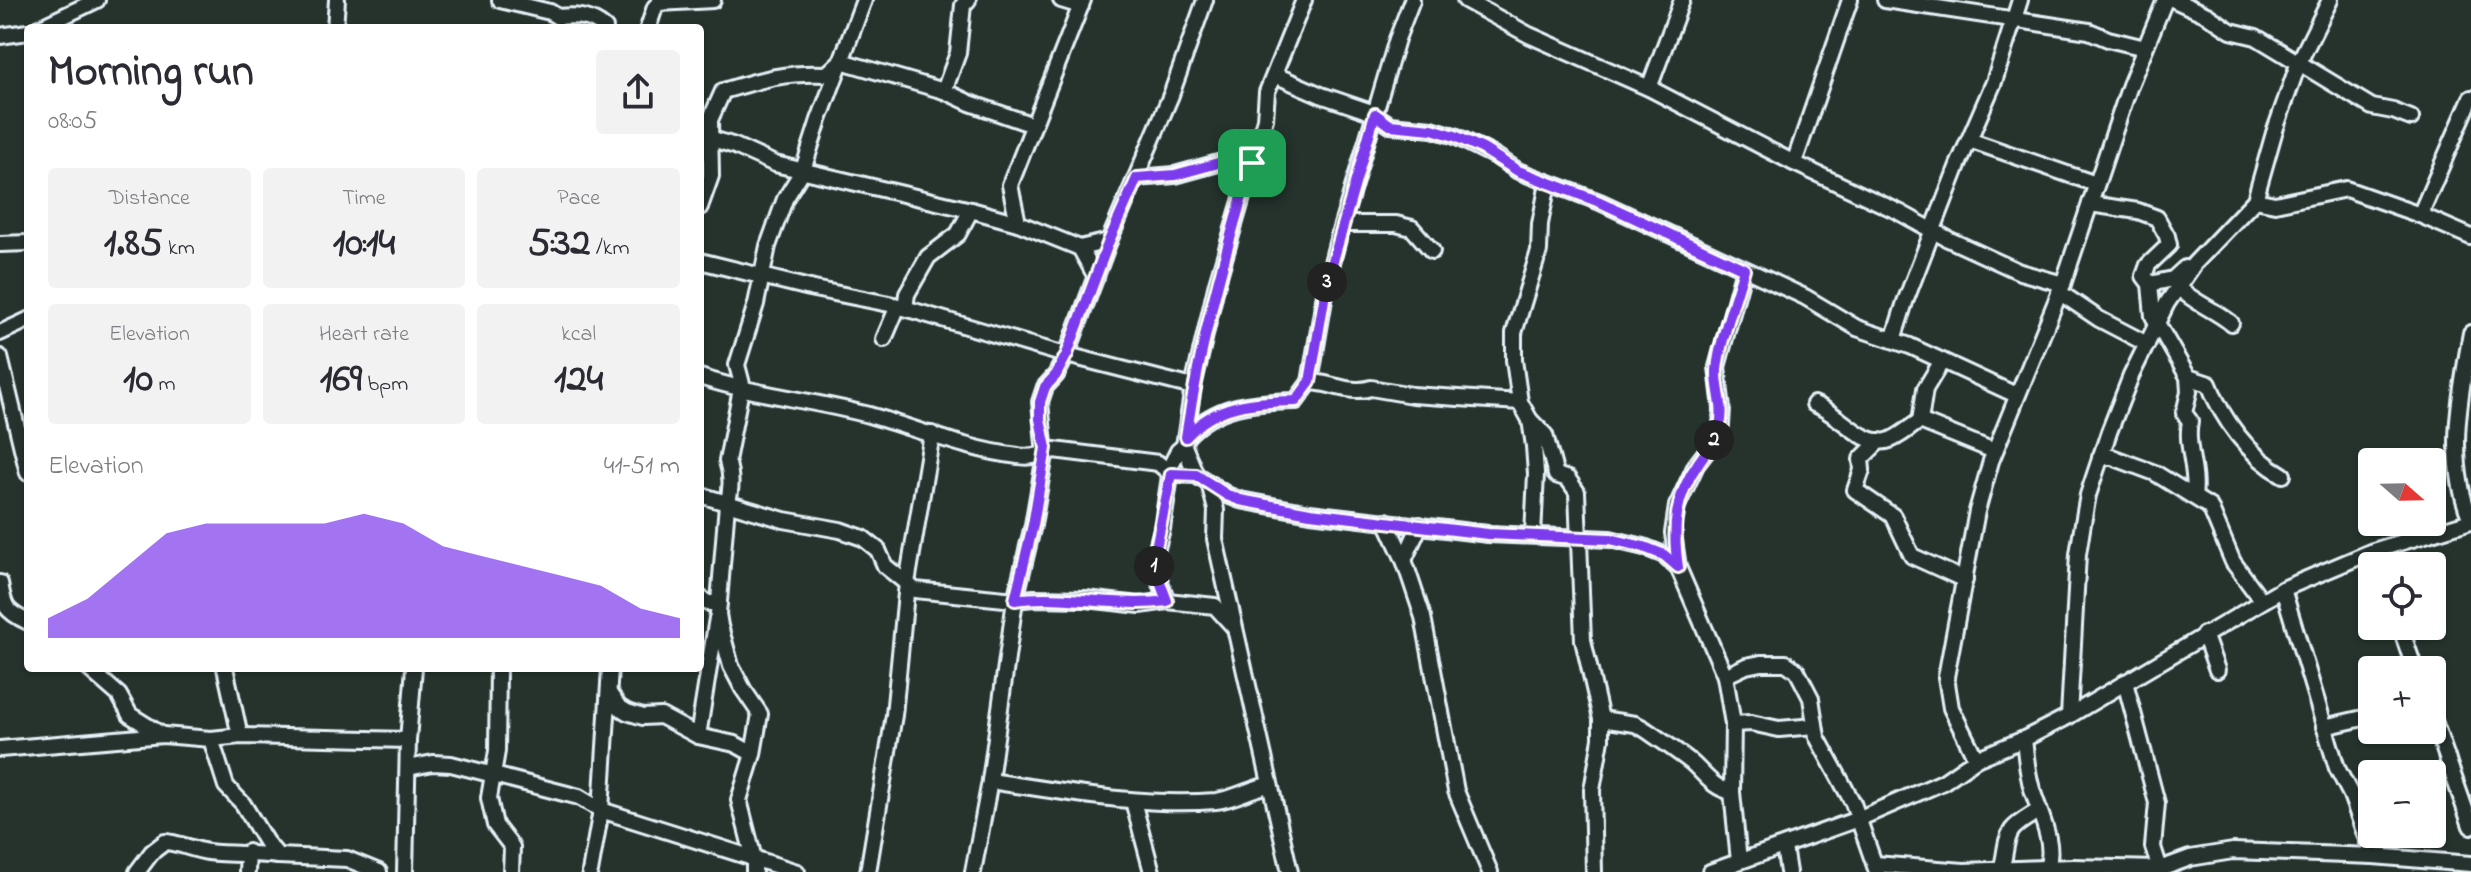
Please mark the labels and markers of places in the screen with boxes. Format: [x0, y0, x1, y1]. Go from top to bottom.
pin [1218, 129, 1286, 197]
pin: 3 [1307, 262, 1347, 302]
pin: 2 [1694, 420, 1734, 460]
pin: 1 [1134, 546, 1174, 586]

